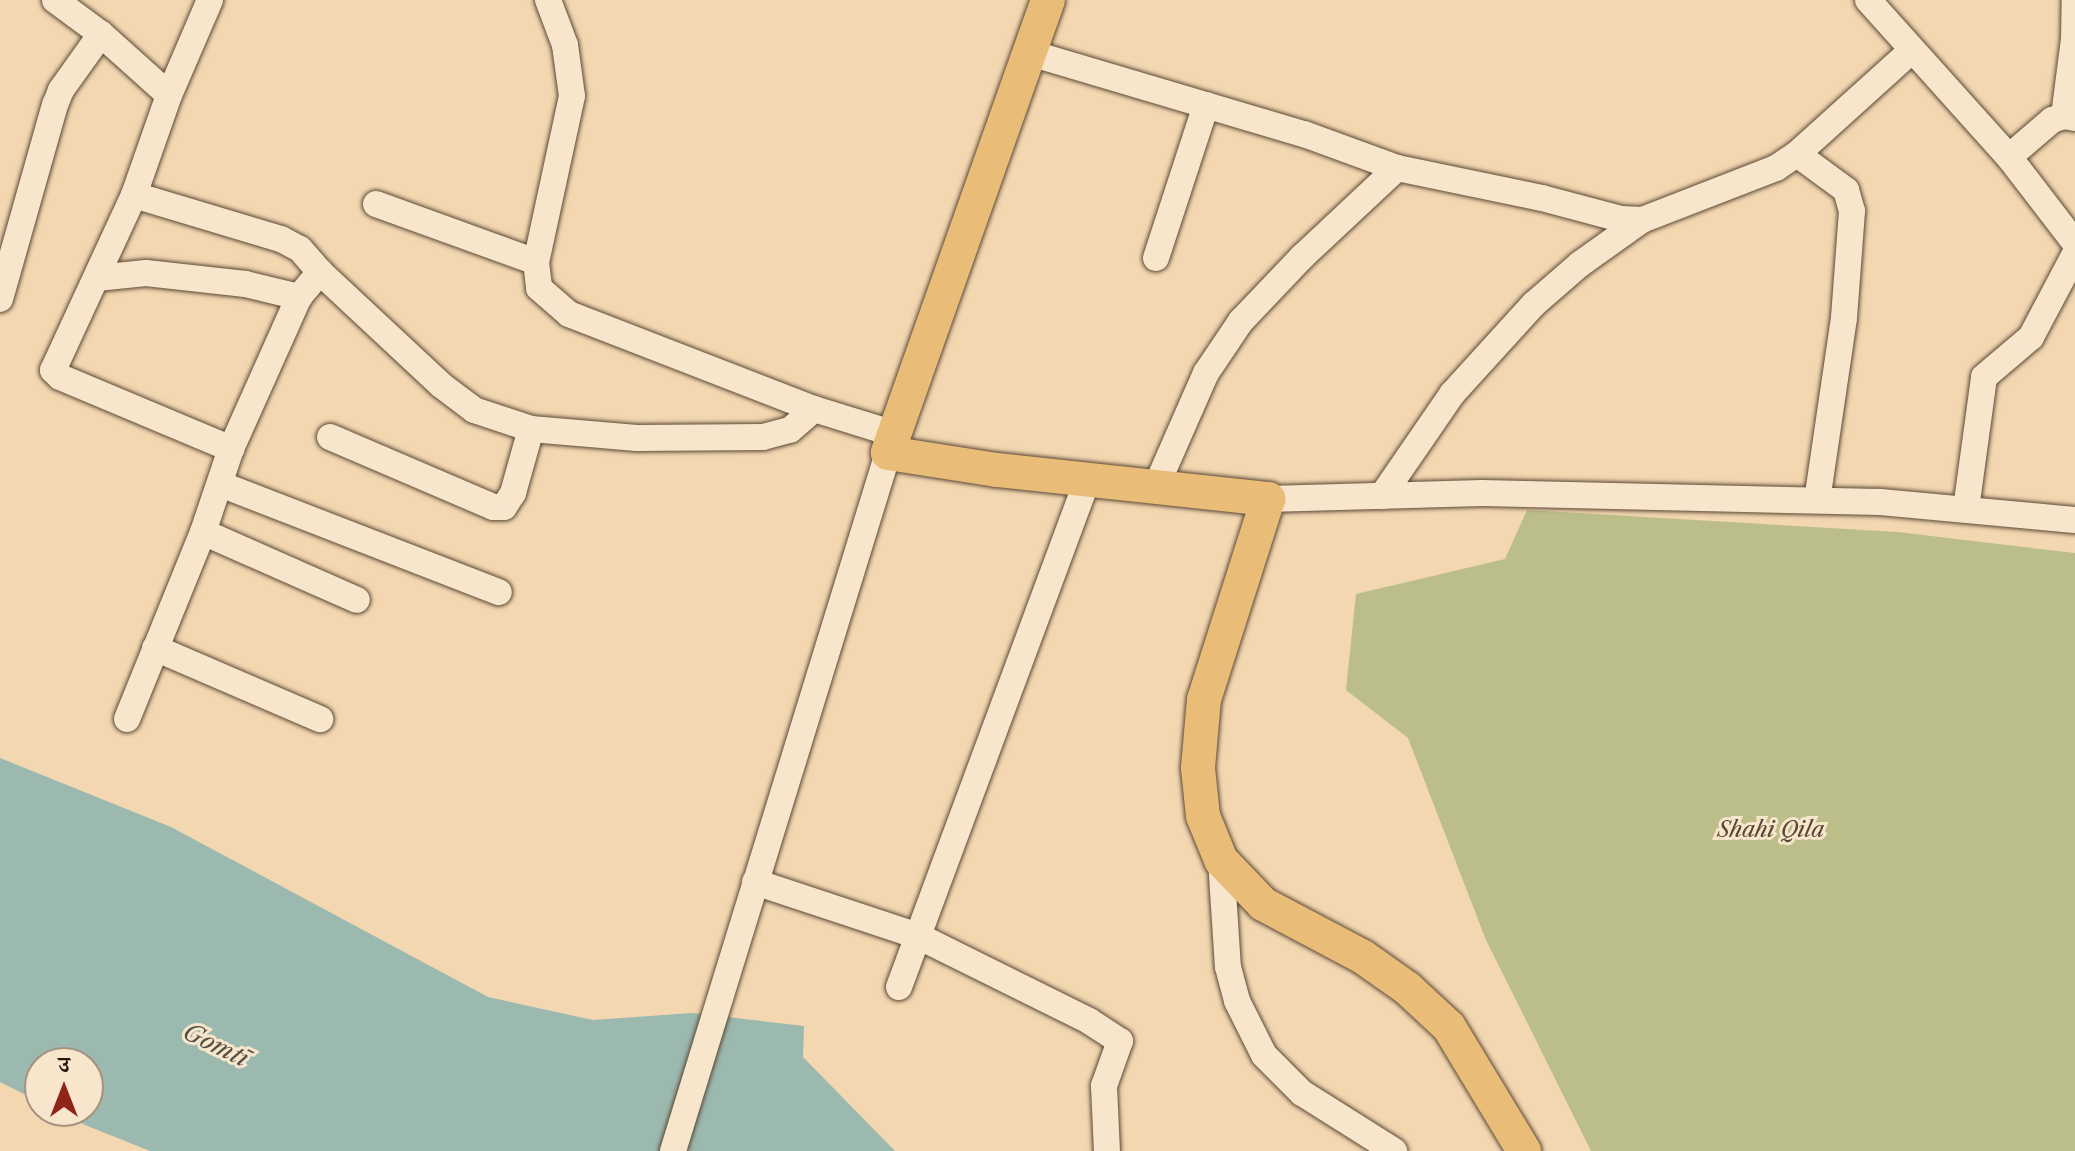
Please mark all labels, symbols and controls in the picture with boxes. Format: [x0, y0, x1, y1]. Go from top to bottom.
park label: Shahi Qila [1718, 817, 1824, 843]
water label: Gomtī [179, 1017, 253, 1073]
north arrow [24, 1047, 104, 1127]
text: उ [58, 1051, 70, 1078]

